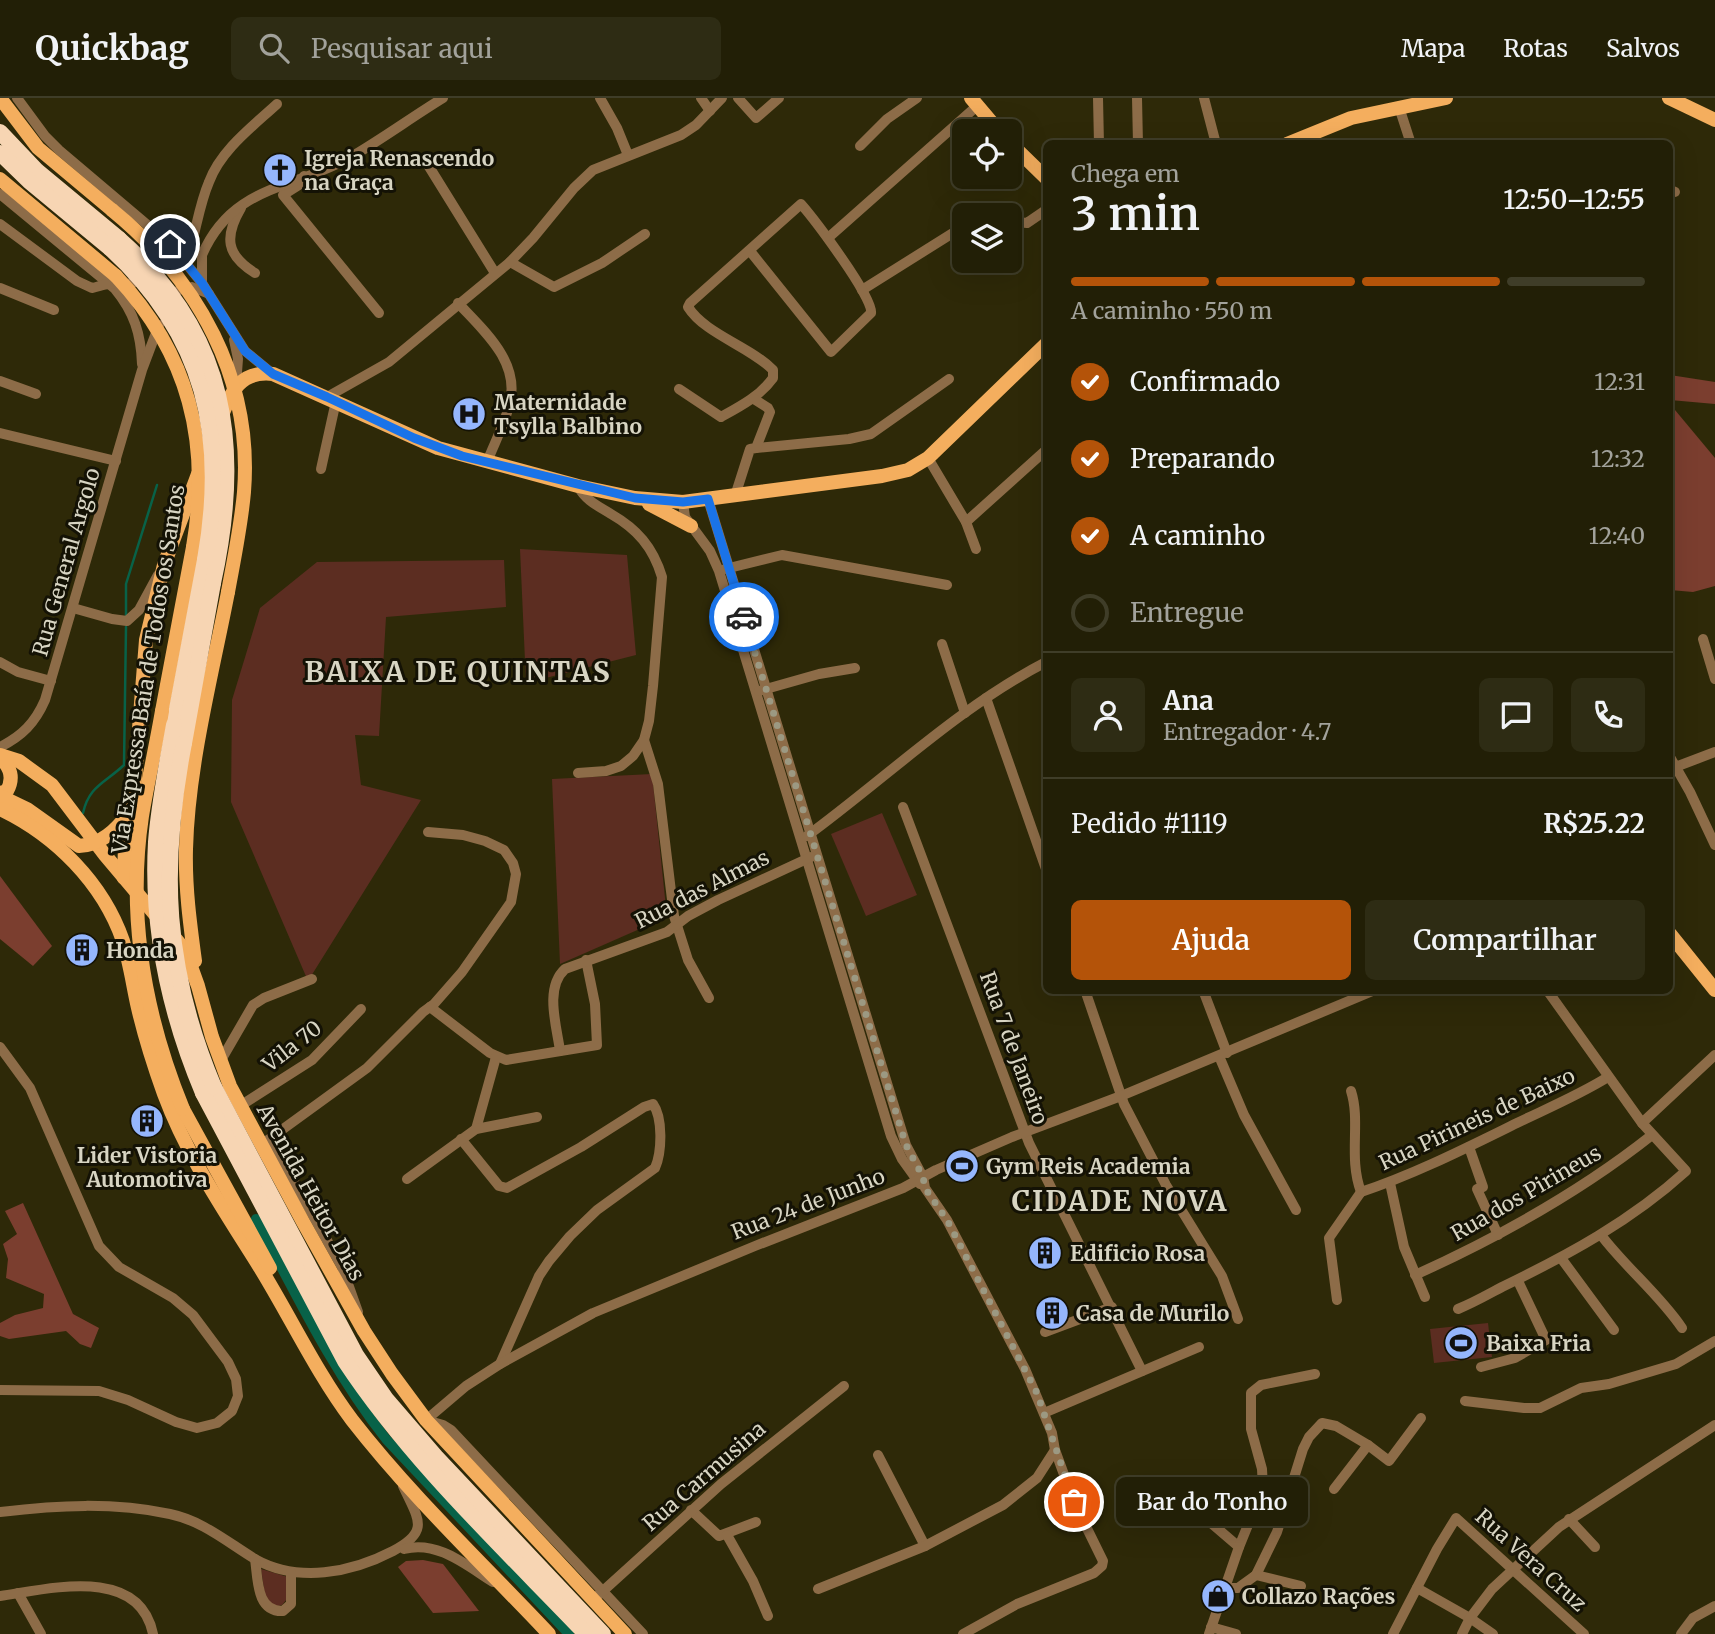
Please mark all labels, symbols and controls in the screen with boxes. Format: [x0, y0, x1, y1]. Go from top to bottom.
search box [231, 17, 721, 80]
text: Quickbag [35, 28, 189, 69]
icon: search [255, 29, 293, 67]
text: Pesquisar aqui [311, 32, 493, 65]
text: Mapa [1401, 33, 1465, 64]
text: Rotas [1503, 33, 1568, 64]
text: Salvos [1606, 33, 1680, 64]
map controls [952, 119, 1022, 273]
button: locate [952, 119, 1022, 189]
place label: Igreja Renascendo na Graça [304, 145, 494, 196]
church icon: Igreja Renascendo na Graça [261, 151, 299, 189]
text: Chega em [1071, 159, 1180, 188]
text: 12:50–12:55 [1503, 183, 1645, 216]
text: 3 min [1071, 185, 1200, 243]
button: layers [952, 203, 1022, 273]
pin [140, 214, 200, 274]
icon: home [151, 225, 189, 263]
text: A caminho · 550 m [1071, 296, 1272, 325]
icon: check [1071, 363, 1109, 401]
text: Confirmado [1130, 365, 1280, 398]
text: 12:31 [1594, 367, 1645, 396]
place label: Maternidade Tsylla Balbino [494, 389, 642, 440]
hospital icon: Maternidade Tsylla Balbino [450, 395, 488, 433]
icon: check [1071, 440, 1109, 478]
text: Preparando [1130, 442, 1275, 475]
text: 12:32 [1591, 444, 1645, 473]
street label: Rua General Argolo [26, 465, 106, 659]
street label: Via Expressa Baía de Todos os Santos [105, 482, 191, 857]
icon: check [1071, 517, 1109, 555]
text: A caminho [1130, 519, 1265, 552]
text: 12:40 [1589, 521, 1645, 550]
courier [709, 582, 779, 652]
text: Entregue [1130, 596, 1244, 629]
icon: car [725, 598, 763, 636]
district label: BAIXA DE QUINTAS [304, 654, 612, 690]
button: person [1071, 678, 1145, 752]
button: chat [1479, 678, 1553, 752]
button: phone [1571, 678, 1645, 752]
text: Ana [1163, 684, 1214, 717]
text: Entregador · 4.7 [1163, 717, 1331, 746]
text: Pedido #1119 [1071, 807, 1228, 840]
text: R$25.22 [1543, 807, 1645, 840]
street label: Rua das Almas [630, 844, 774, 934]
button: Ajuda [1071, 900, 1351, 980]
button: Compartilhar [1365, 900, 1645, 980]
building icon: Honda [63, 931, 101, 969]
place label: Honda [106, 937, 175, 964]
street label: Rua 7 de Janeiro [974, 968, 1054, 1128]
street label: Vila 70 [256, 1014, 327, 1078]
street label: Rua Pirineis de Baixo [1375, 1062, 1579, 1176]
street label: Avenida Heitor Dias [251, 1098, 371, 1285]
building icon: Lider Vistoria Automotiva [128, 1102, 166, 1140]
street label: Rua dos Pirineus [1446, 1139, 1606, 1247]
place label: Lider Vistoria Automotiva [77, 1142, 218, 1193]
sports icon: Gym Reis Academia [943, 1147, 981, 1185]
place label: Gym Reis Academia [986, 1153, 1191, 1180]
street label: Rua 24 de Junho [727, 1162, 889, 1246]
district label: CIDADE NOVA [1012, 1183, 1228, 1219]
building icon: Edificio Rosa [1026, 1234, 1064, 1272]
place label: Edificio Rosa [1070, 1240, 1205, 1267]
building icon: Casa de Murilo [1033, 1294, 1071, 1332]
place label: Casa de Murilo [1076, 1300, 1229, 1327]
sports icon: Baixa Fria [1442, 1324, 1480, 1362]
place label: Baixa Fria [1486, 1330, 1591, 1357]
street label: Rua Carmusina [637, 1415, 771, 1537]
pin [1044, 1472, 1104, 1532]
callout: Bar do Tonho [1116, 1478, 1308, 1526]
icon: bag [1055, 1483, 1093, 1521]
text: Bar do Tonho [1137, 1487, 1287, 1516]
street label: Rua Vera Cruz [1470, 1503, 1592, 1617]
shop icon: Collazo Rações [1199, 1577, 1237, 1615]
place label: Collazo Rações [1242, 1583, 1395, 1610]

